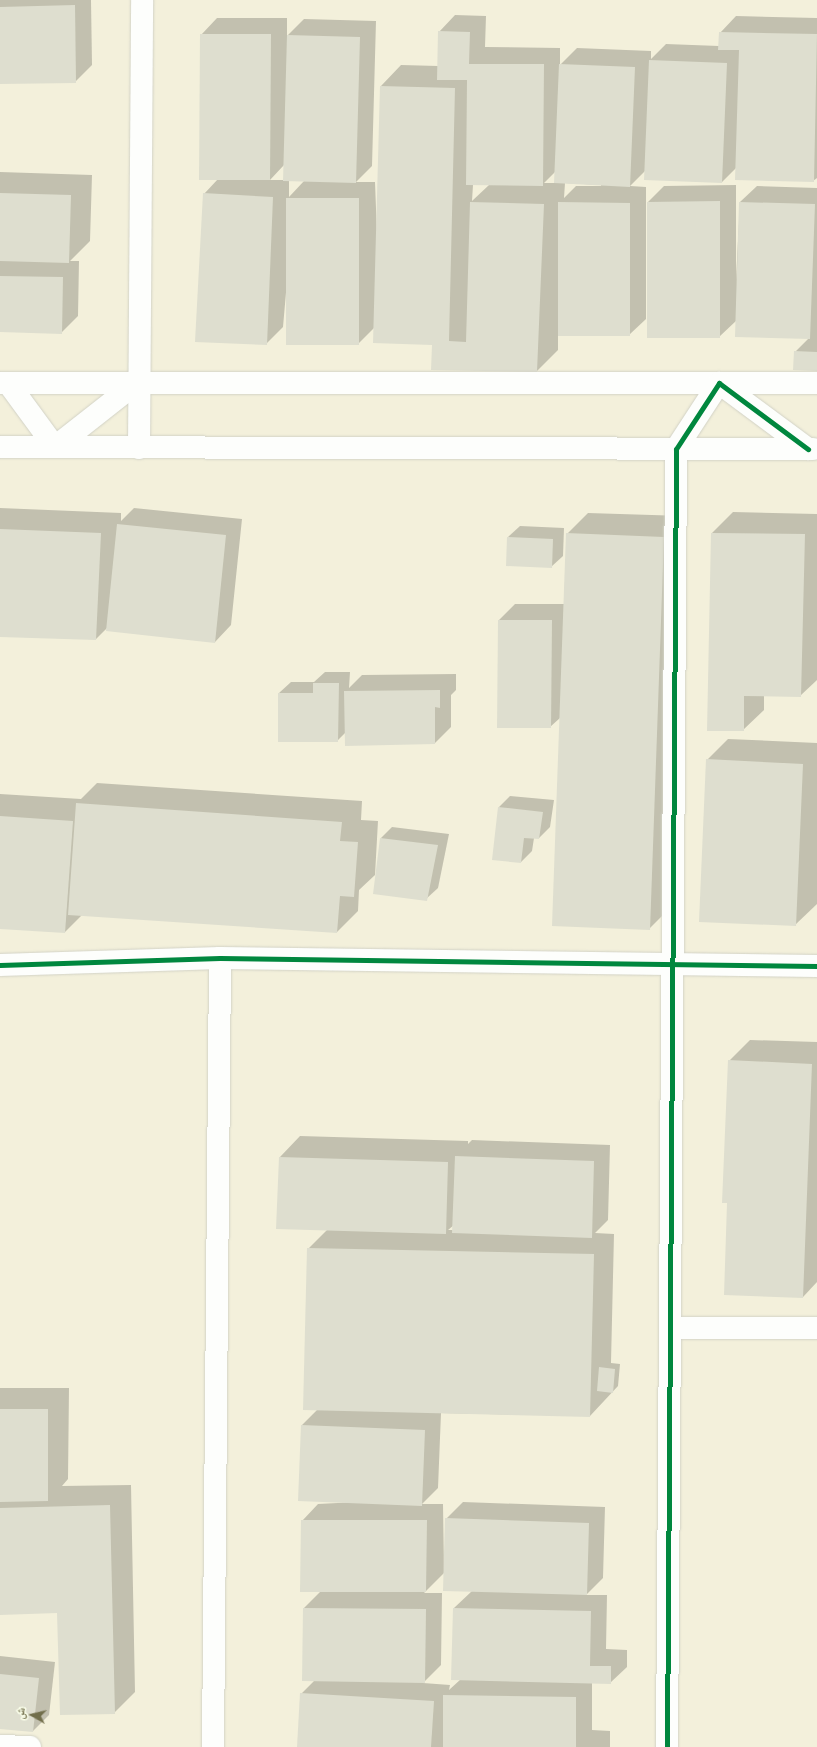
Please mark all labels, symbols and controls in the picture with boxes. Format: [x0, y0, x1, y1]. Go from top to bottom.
north arrow [12, 1695, 52, 1735]
text: ش [12, 1707, 27, 1720]

